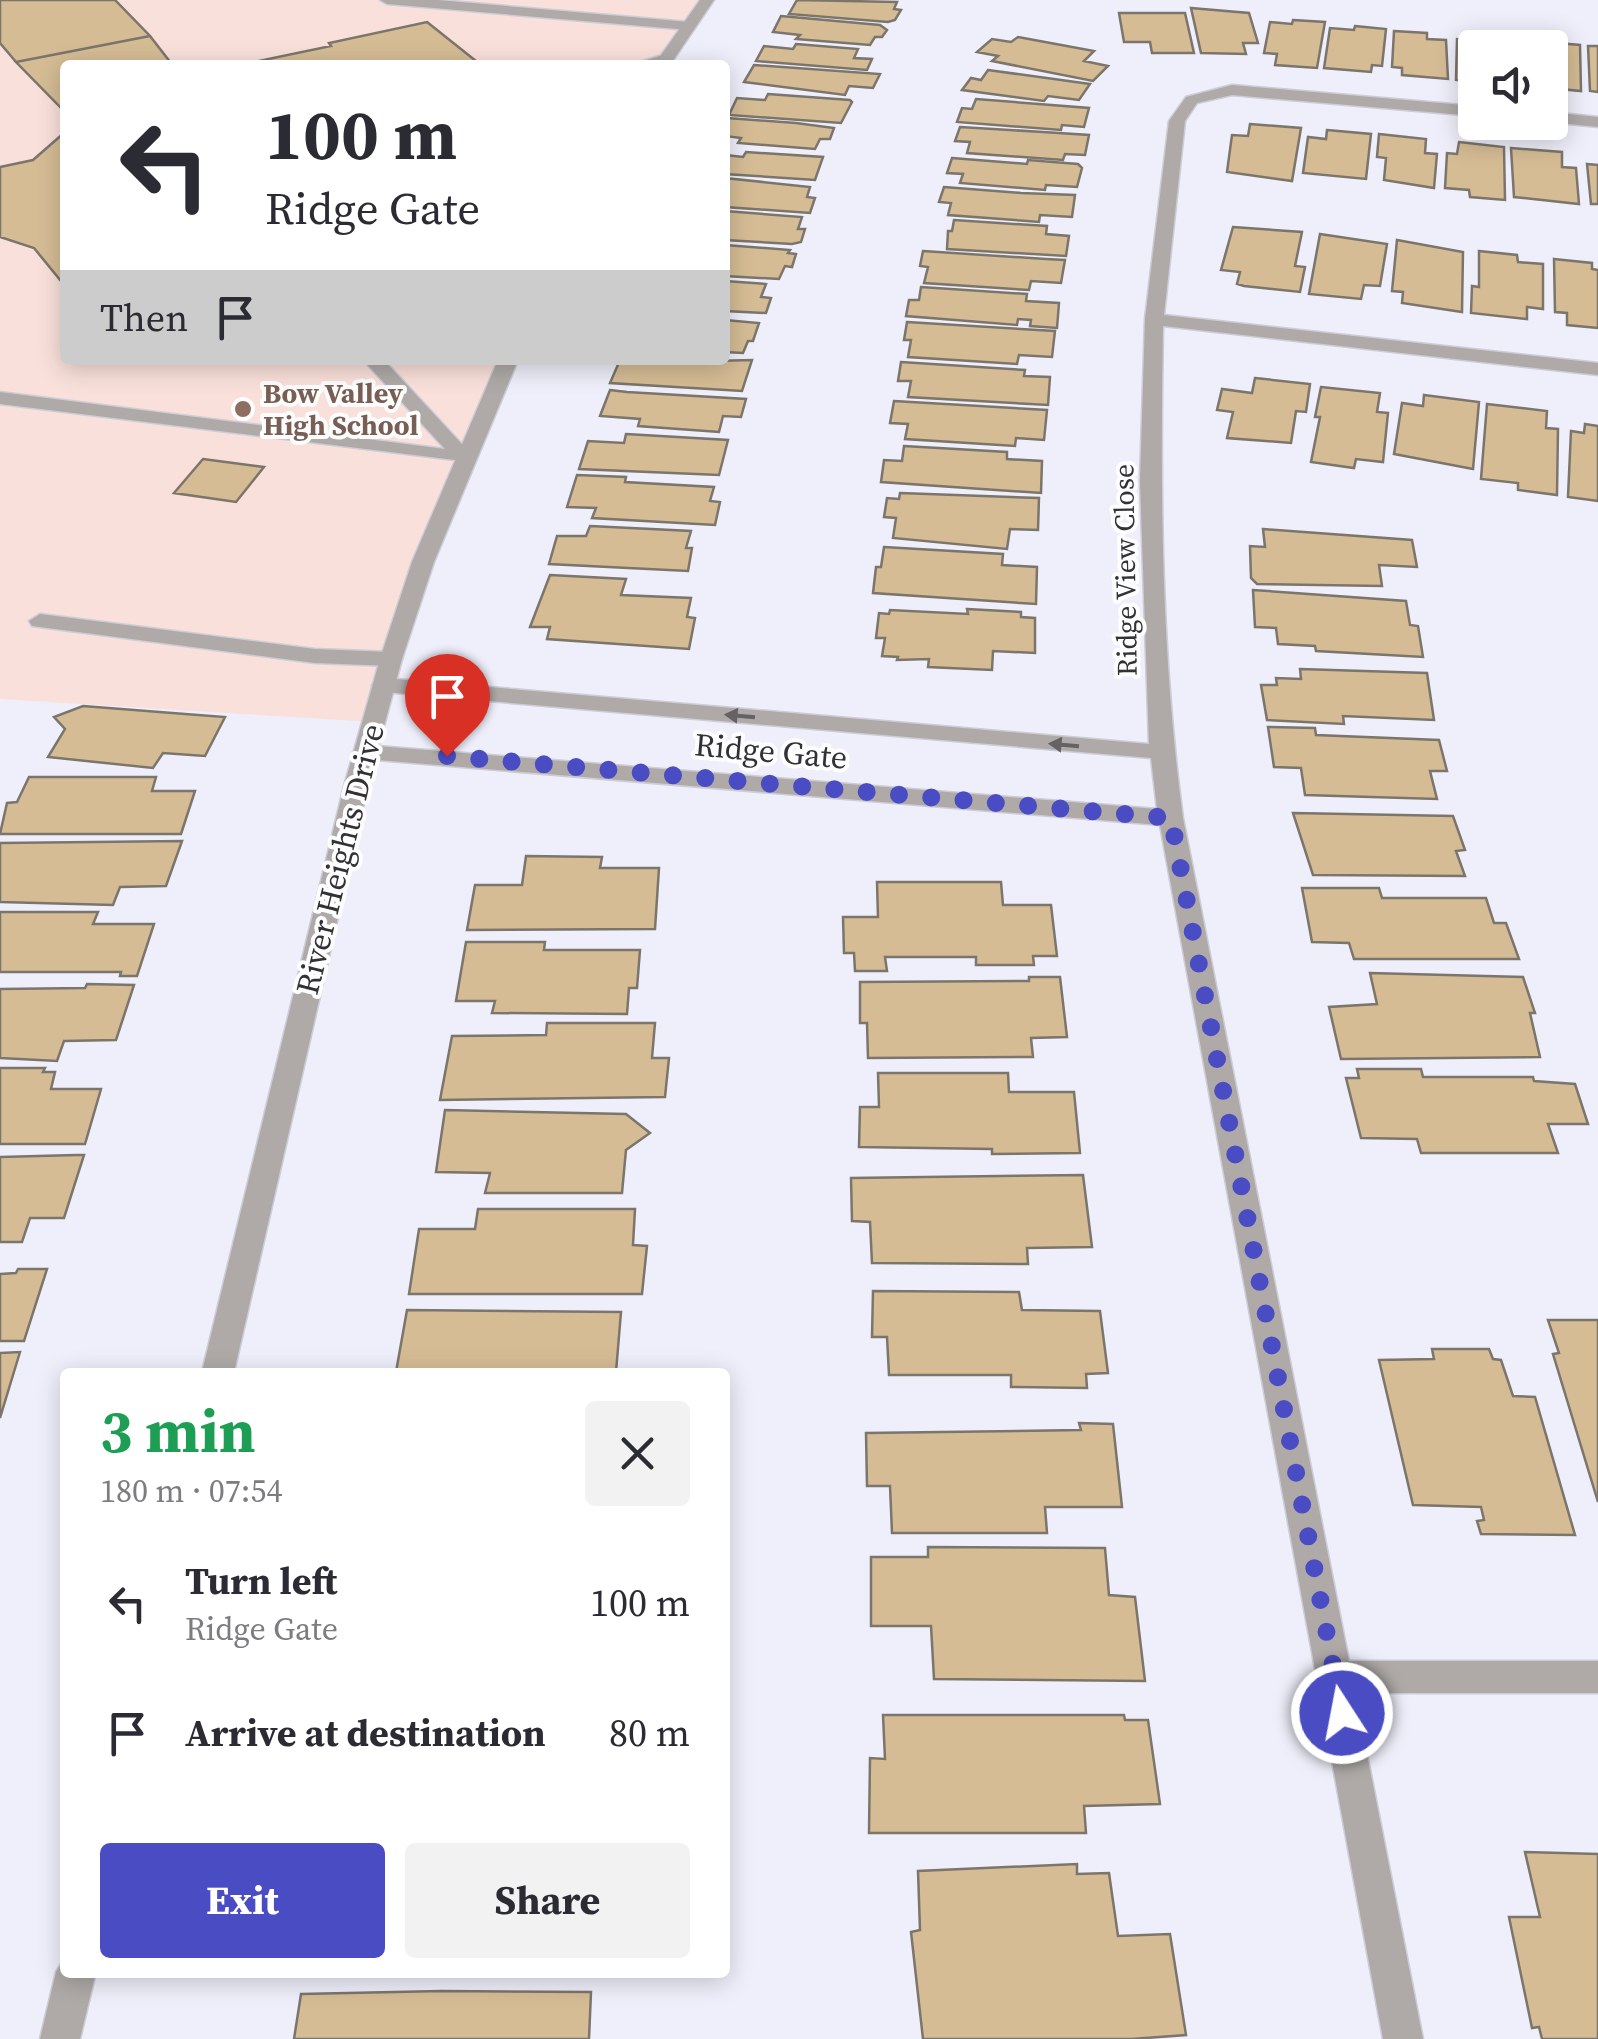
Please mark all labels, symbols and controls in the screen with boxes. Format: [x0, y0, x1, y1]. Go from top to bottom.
map controls [1458, 30, 1568, 140]
button: sound [1458, 30, 1568, 140]
text: 100 m [265, 86, 457, 182]
icon: left [100, 100, 230, 230]
text: Ridge Gate [265, 177, 480, 239]
icon: arrive [208, 290, 263, 345]
text: Then [100, 292, 188, 344]
place label: Bow Valley High School [263, 374, 419, 444]
marker: Bow Valley High School [232, 398, 254, 420]
street label: Ridge View Close [1104, 463, 1146, 677]
pin [405, 654, 490, 757]
icon: arrive [420, 669, 475, 724]
one-way arrow [723, 708, 755, 724]
street label: River Heights Drive [285, 719, 395, 999]
street label: Ridge Gate [693, 722, 849, 780]
one-way arrow [1047, 736, 1079, 752]
text: 3 min [100, 1390, 256, 1472]
button: close [585, 1401, 690, 1506]
text: 180 m · 07:54 [100, 1469, 282, 1513]
text: Turn left [185, 1555, 337, 1607]
icon: left [100, 1576, 155, 1631]
text: 100 m [590, 1577, 690, 1629]
text: Ridge Gate [185, 1607, 338, 1651]
position arrow [1290, 1661, 1394, 1765]
icon: arrive [100, 1706, 155, 1761]
text: Arrive at destination [185, 1707, 546, 1759]
text: 80 m [609, 1707, 690, 1759]
button: Exit [100, 1843, 385, 1958]
button: Share [405, 1843, 690, 1958]

